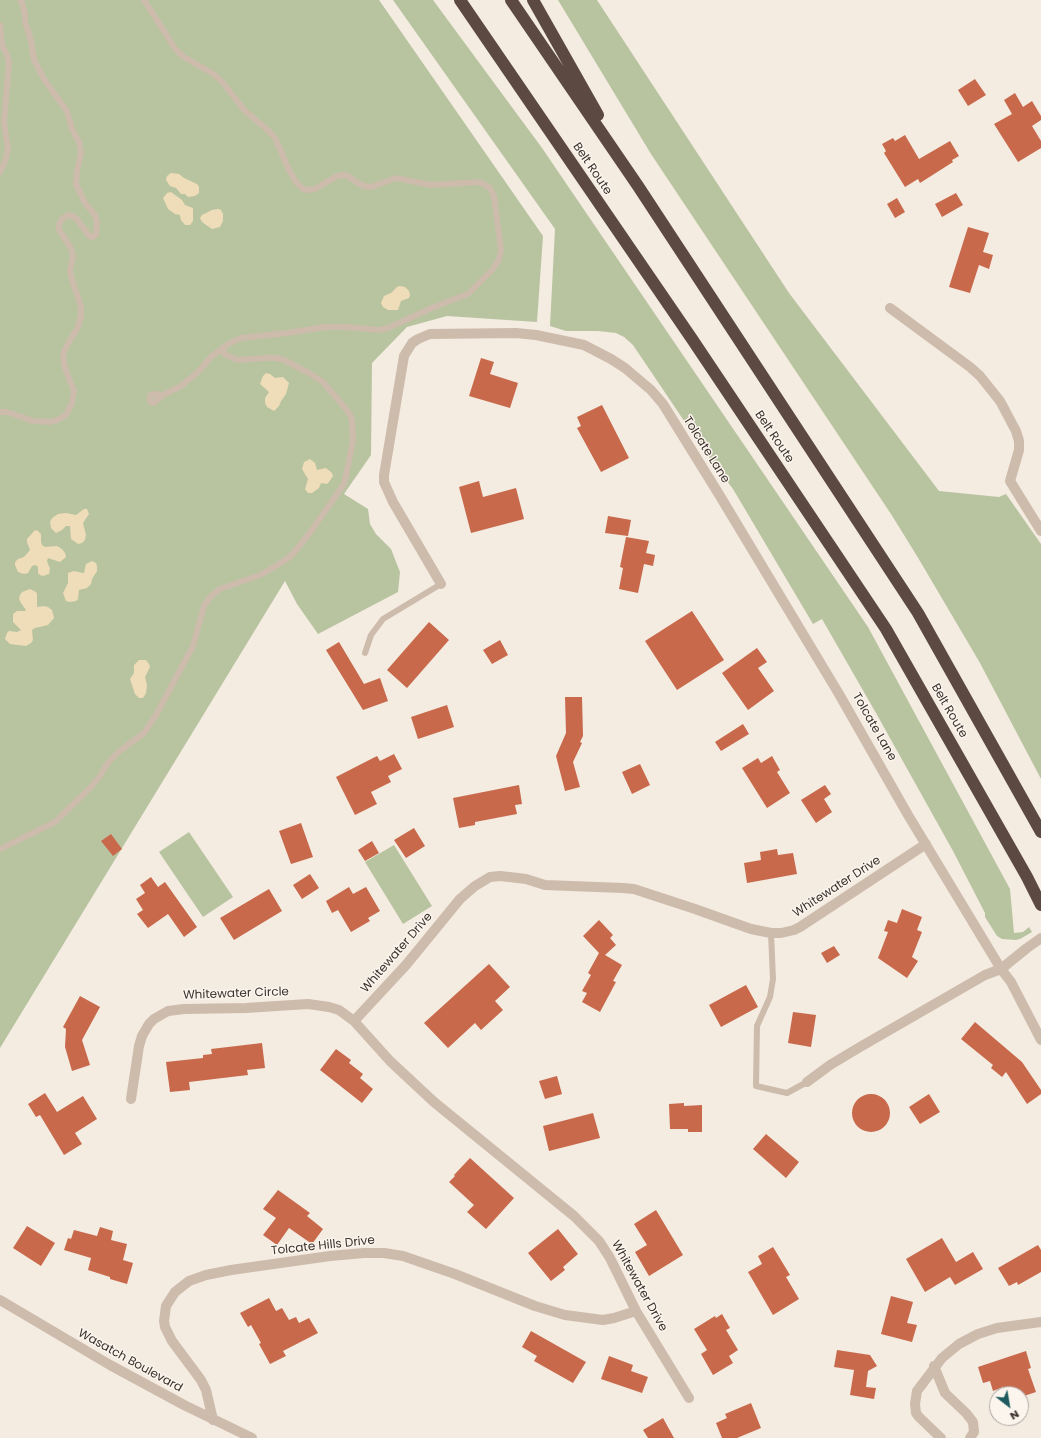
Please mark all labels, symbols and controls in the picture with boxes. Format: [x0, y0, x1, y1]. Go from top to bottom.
street label: Belt Route [569, 140, 615, 198]
street label: Belt Route [751, 408, 797, 466]
street label: Tolcate Lane [680, 414, 732, 486]
street label: Belt Route [928, 682, 970, 740]
street label: Tolcate Lane [849, 691, 899, 763]
street label: Whitewater Drive [790, 853, 884, 921]
street label: Whitewater Drive [358, 910, 436, 996]
street label: Whitewater Circle [183, 985, 289, 1003]
street label: Tolcate Hills Drive [270, 1233, 376, 1259]
street label: Whitewater Drive [608, 1238, 670, 1334]
street label: Wasatch Boulevard [75, 1326, 185, 1396]
north arrow [989, 1386, 1029, 1426]
text: N [1007, 1406, 1022, 1424]

